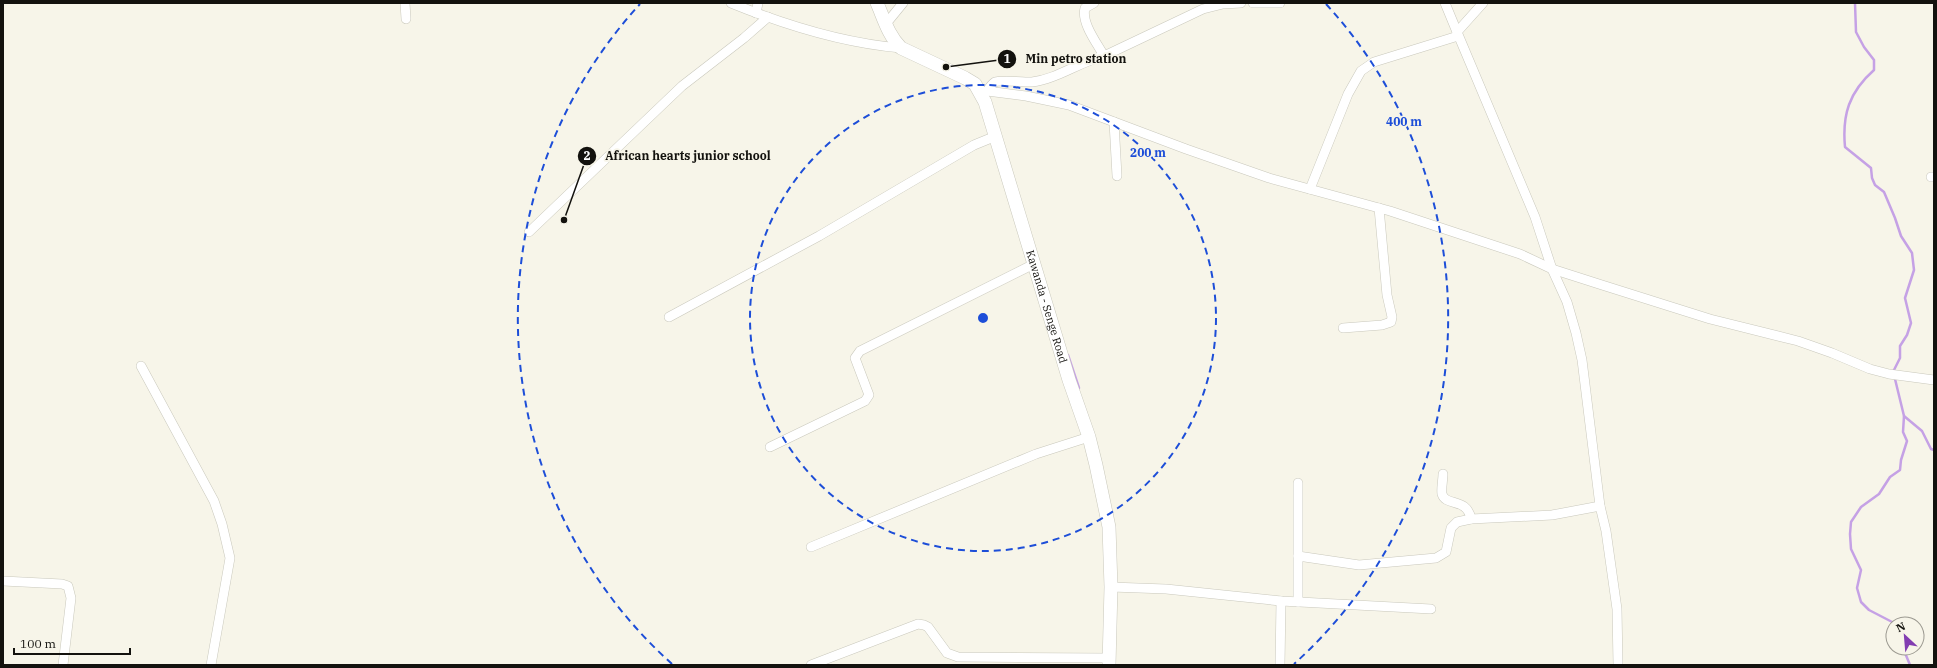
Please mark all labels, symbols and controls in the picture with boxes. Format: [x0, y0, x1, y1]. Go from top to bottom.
callout: Min petro station [997, 47, 1134, 71]
text: 1 [1003, 51, 1011, 66]
text: Min petro station [1026, 51, 1127, 66]
text: 400 m [1386, 114, 1422, 129]
callout: African hearts junior school [577, 144, 779, 168]
text: 200 m [1130, 145, 1166, 160]
text: 2 [583, 148, 591, 163]
text: African hearts junior school [605, 148, 771, 163]
street label: Kawanda - Senge Road [1023, 248, 1071, 365]
centre of rings [976, 311, 990, 325]
north arrow [1885, 616, 1925, 656]
text: N [1894, 619, 1908, 635]
scale bar [14, 630, 130, 656]
text: 100 m [20, 636, 56, 651]

